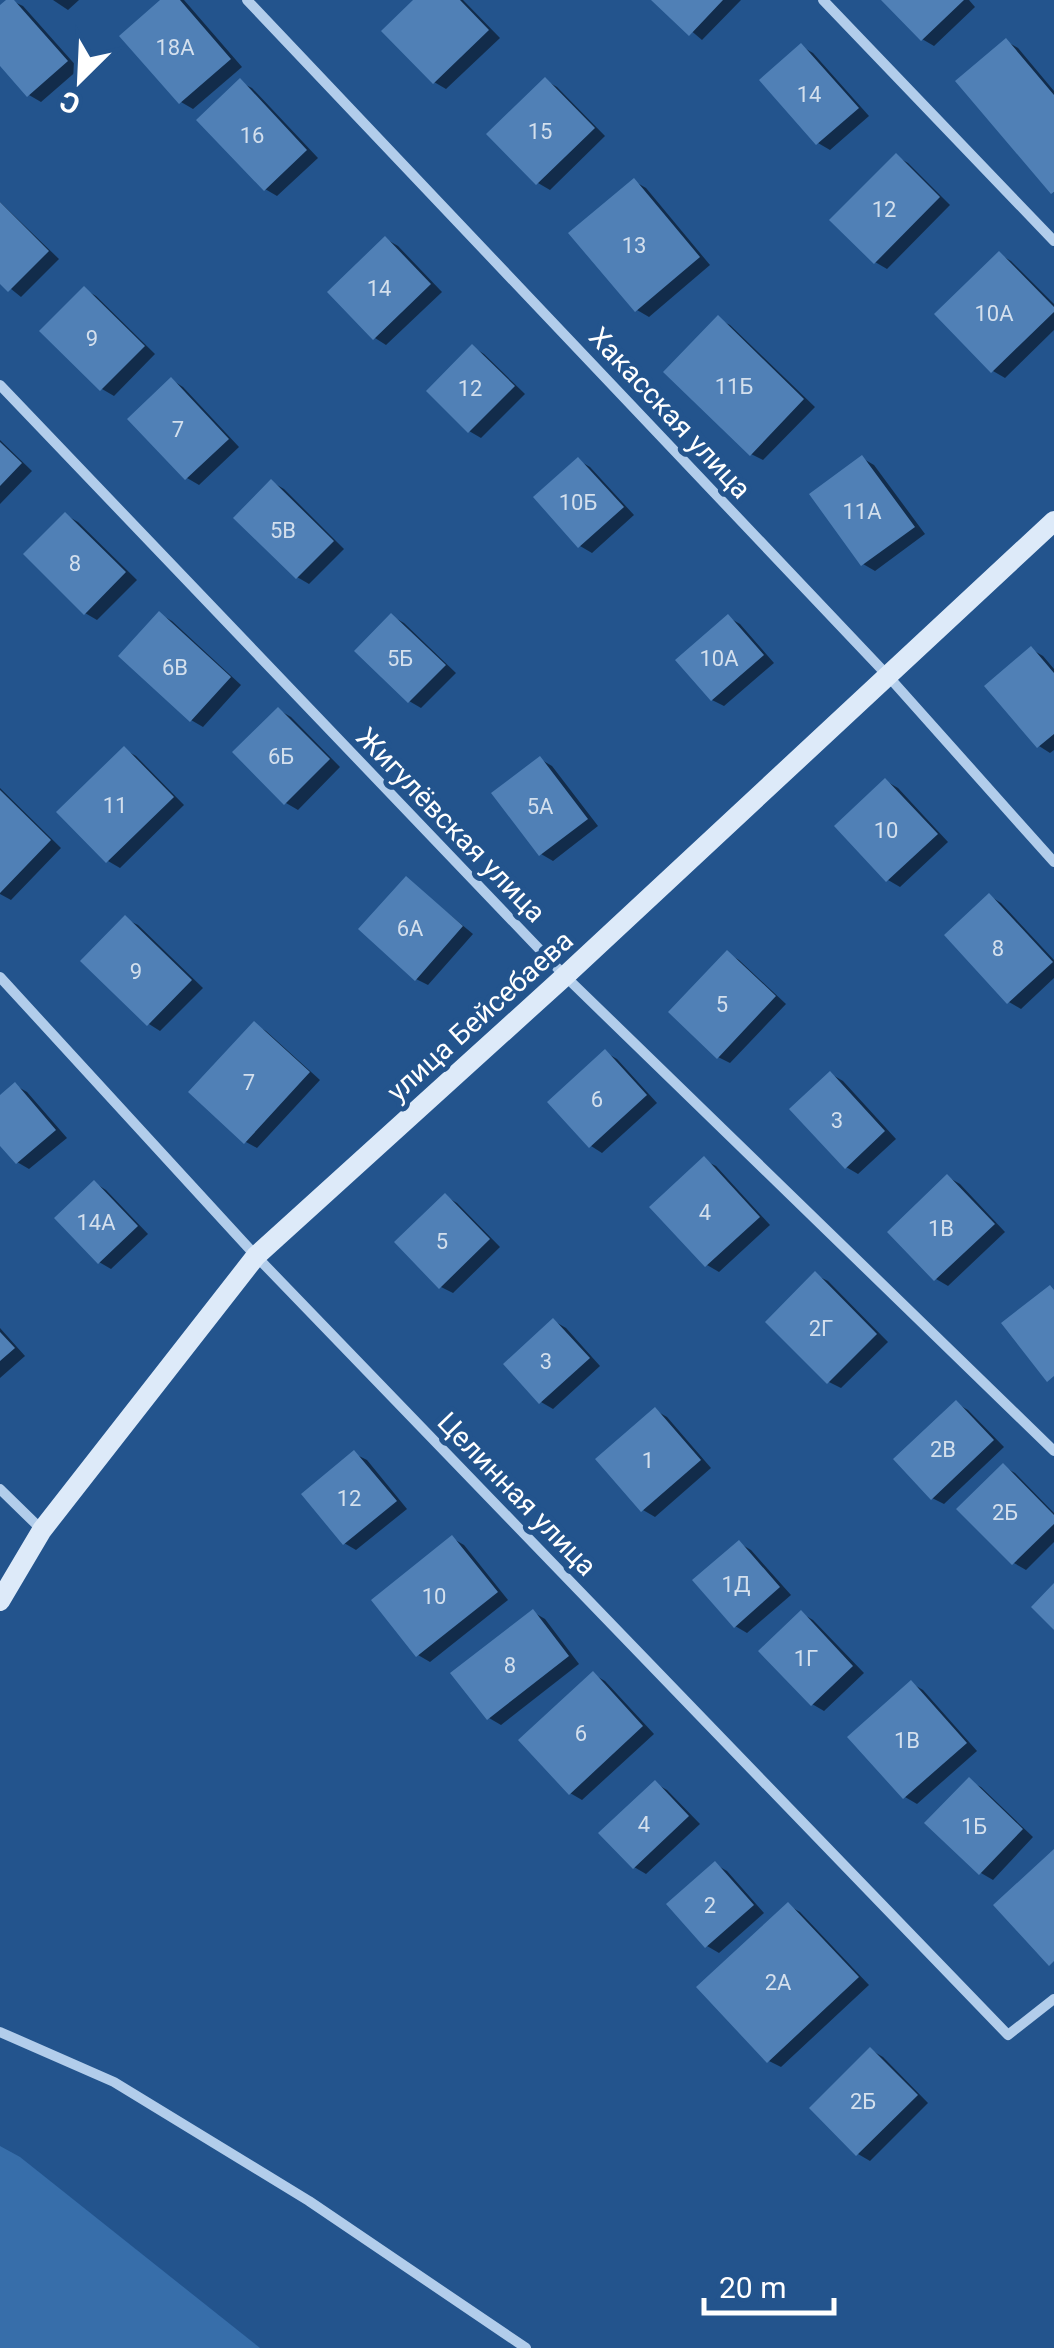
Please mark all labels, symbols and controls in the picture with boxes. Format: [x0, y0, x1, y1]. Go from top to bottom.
north arrow [30, 30, 130, 130]
house number: 18А [155, 35, 195, 60]
house number: 14 [797, 82, 821, 107]
text: С [55, 84, 85, 121]
house number: 15 [528, 119, 552, 144]
house number: 16 [240, 123, 264, 148]
house number: 12 [872, 197, 896, 222]
house number: 13 [622, 233, 646, 258]
house number: 14 [367, 276, 391, 301]
house number: 10А [974, 301, 1014, 326]
street label: Хакасская улица [582, 321, 758, 505]
house number: 9 [86, 326, 98, 351]
house number: 11Б [715, 374, 753, 399]
house number: 12 [458, 376, 482, 401]
house number: 7 [172, 417, 184, 442]
house number: 10Б [559, 490, 597, 515]
house number: 11А [842, 499, 882, 524]
house number: 5В [270, 518, 296, 543]
house number: 8 [69, 551, 81, 576]
house number: 5Б [387, 646, 413, 671]
house number: 10А [699, 646, 739, 671]
house number: 6В [162, 655, 188, 680]
street label: Жигулёвская улица [350, 721, 552, 929]
house number: 6Б [268, 744, 294, 769]
house number: 11 [103, 793, 127, 818]
house number: 5А [527, 794, 554, 819]
house number: 10 [874, 818, 898, 843]
house number: 6А [397, 916, 424, 941]
street label: улица Бейсебаева [380, 924, 580, 1108]
house number: 8 [992, 936, 1004, 961]
house number: 9 [130, 959, 142, 984]
house number: 5 [716, 992, 728, 1017]
house number: 7 [243, 1070, 255, 1095]
house number: 6 [591, 1087, 603, 1112]
house number: 3 [831, 1108, 843, 1133]
house number: 4 [699, 1200, 711, 1225]
house number: 14А [76, 1210, 116, 1235]
house number: 1В [928, 1216, 954, 1241]
house number: 5 [436, 1229, 448, 1254]
house number: 2Г [809, 1316, 833, 1341]
house number: 3 [540, 1349, 552, 1374]
street label: Целинная улица [431, 1405, 603, 1583]
house number: 2В [930, 1437, 956, 1462]
house number: 1 [642, 1448, 654, 1473]
house number: 12 [337, 1486, 361, 1511]
house number: 2Б [992, 1500, 1018, 1525]
house number: 1Д [722, 1572, 750, 1597]
house number: 10 [422, 1584, 446, 1609]
house number: 1Г [794, 1646, 818, 1671]
house number: 8 [504, 1653, 516, 1678]
house number: 6 [575, 1721, 587, 1746]
house number: 1В [894, 1728, 920, 1753]
house number: 4 [638, 1812, 650, 1837]
house number: 1Б [961, 1814, 987, 1839]
house number: 2 [704, 1893, 716, 1918]
house number: 2А [765, 1970, 792, 1995]
house number: 2Б [850, 2089, 876, 2114]
scale bar [704, 2253, 834, 2315]
text: 20 m [719, 2270, 786, 2305]

